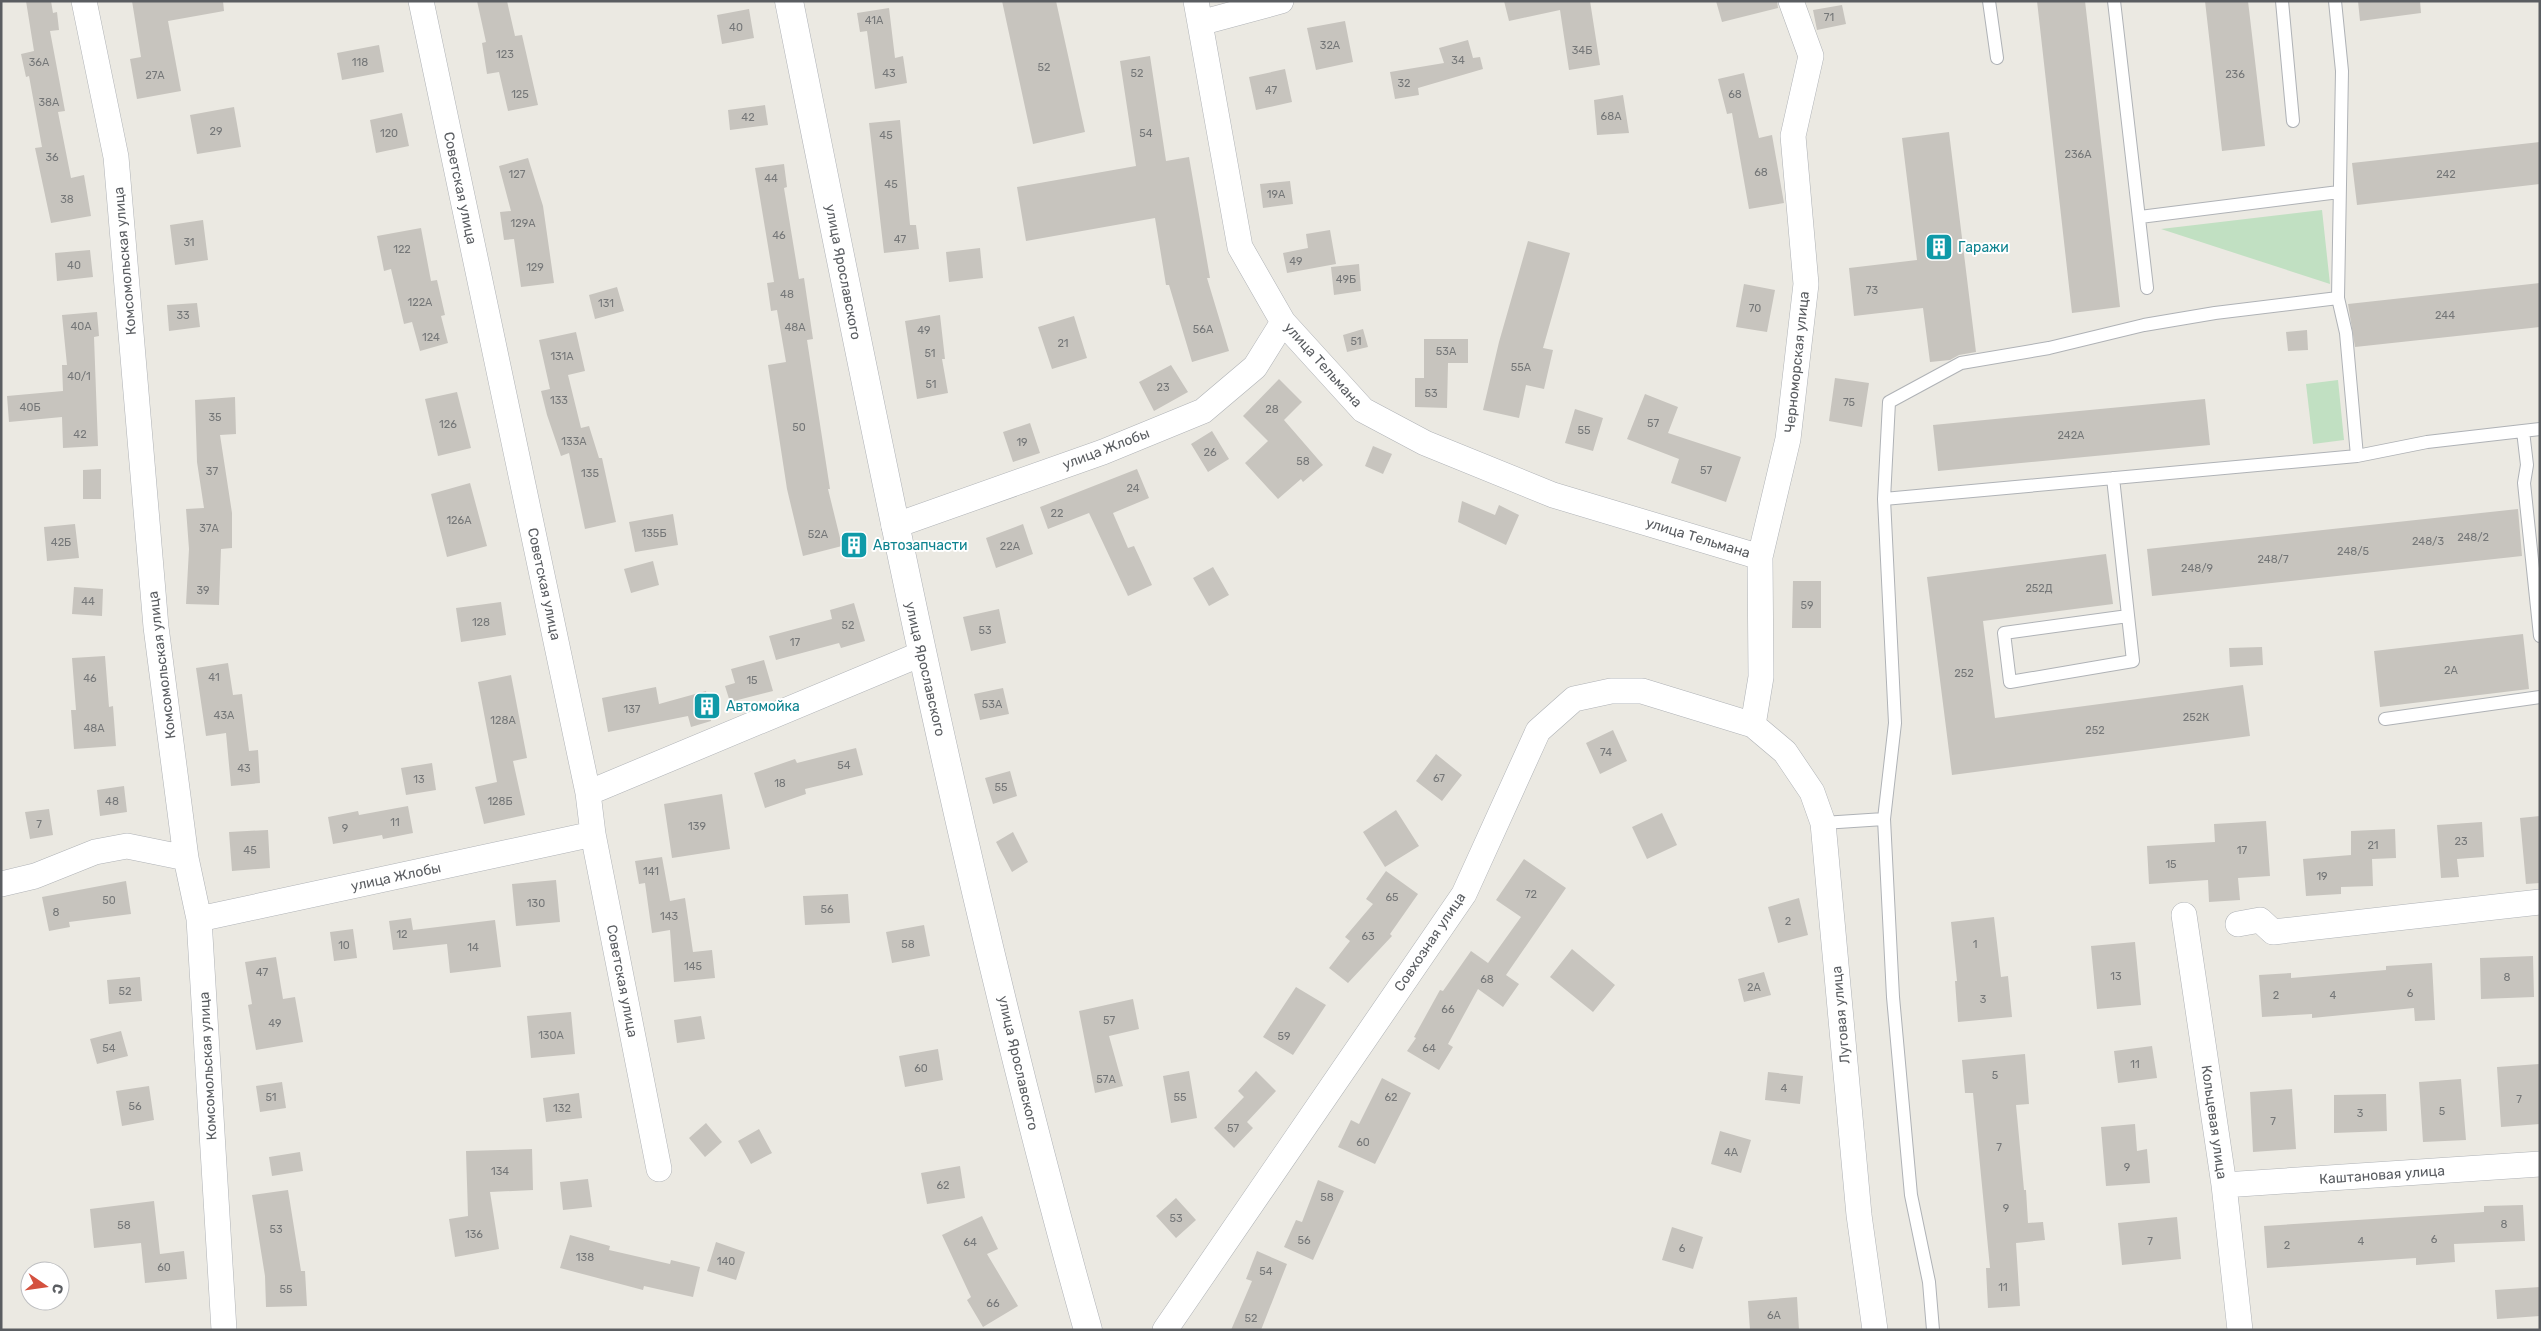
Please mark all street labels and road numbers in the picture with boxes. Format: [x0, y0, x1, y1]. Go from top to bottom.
street label: Советская улица [440, 130, 480, 246]
street label: Комсомольская улица [110, 186, 140, 336]
street label: улица Ярославского [822, 203, 864, 341]
street label: Черноморская улица [1781, 290, 1813, 434]
street label: улица Тельмана [1280, 319, 1366, 411]
street label: улица Жлобы [1060, 425, 1152, 473]
street label: улица Тельмана [1644, 514, 1752, 562]
street label: Советская улица [524, 526, 564, 642]
street label: Комсомольская улица [144, 590, 180, 740]
street label: улица Ярославского [901, 600, 949, 738]
street label: улица Жлобы [349, 859, 443, 895]
street label: Совхозная улица [1391, 889, 1469, 995]
street label: Советская улица [603, 923, 641, 1039]
street label: Луговая улица [1828, 965, 1854, 1065]
street label: Комсомольская улица [196, 991, 220, 1141]
street label: улица Ярославского [994, 994, 1042, 1132]
street label: Кольцевая улица [2198, 1064, 2230, 1180]
street label: Каштановая улица [2319, 1162, 2445, 1188]

